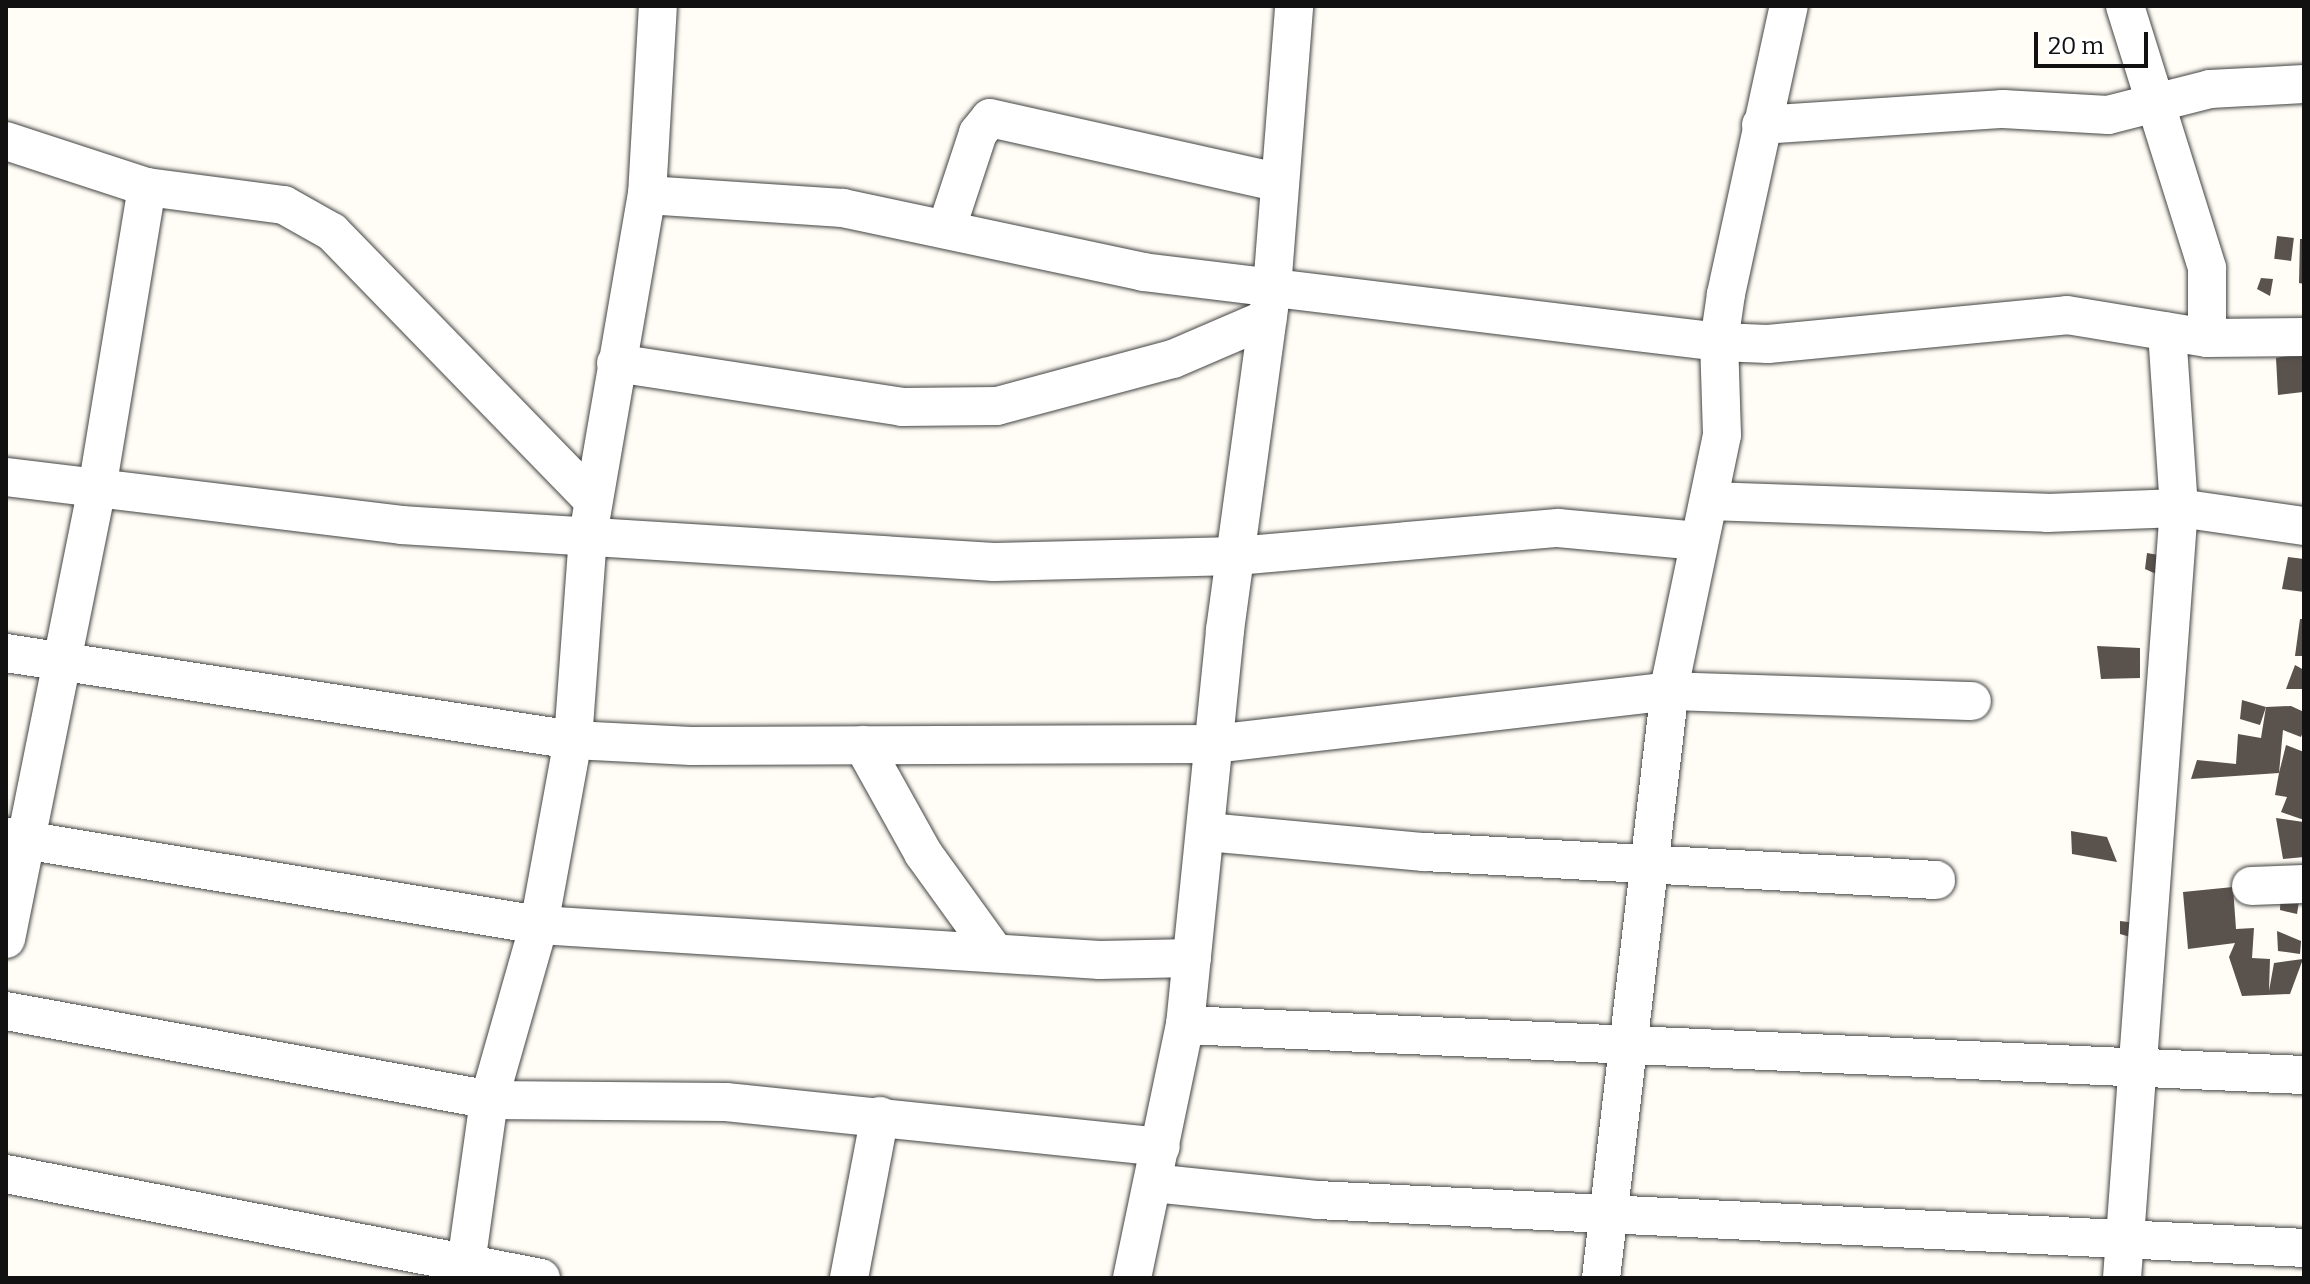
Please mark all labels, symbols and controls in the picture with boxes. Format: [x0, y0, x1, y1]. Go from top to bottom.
scale bar [2038, 16, 2152, 66]
text: 20 m [2048, 32, 2104, 60]

